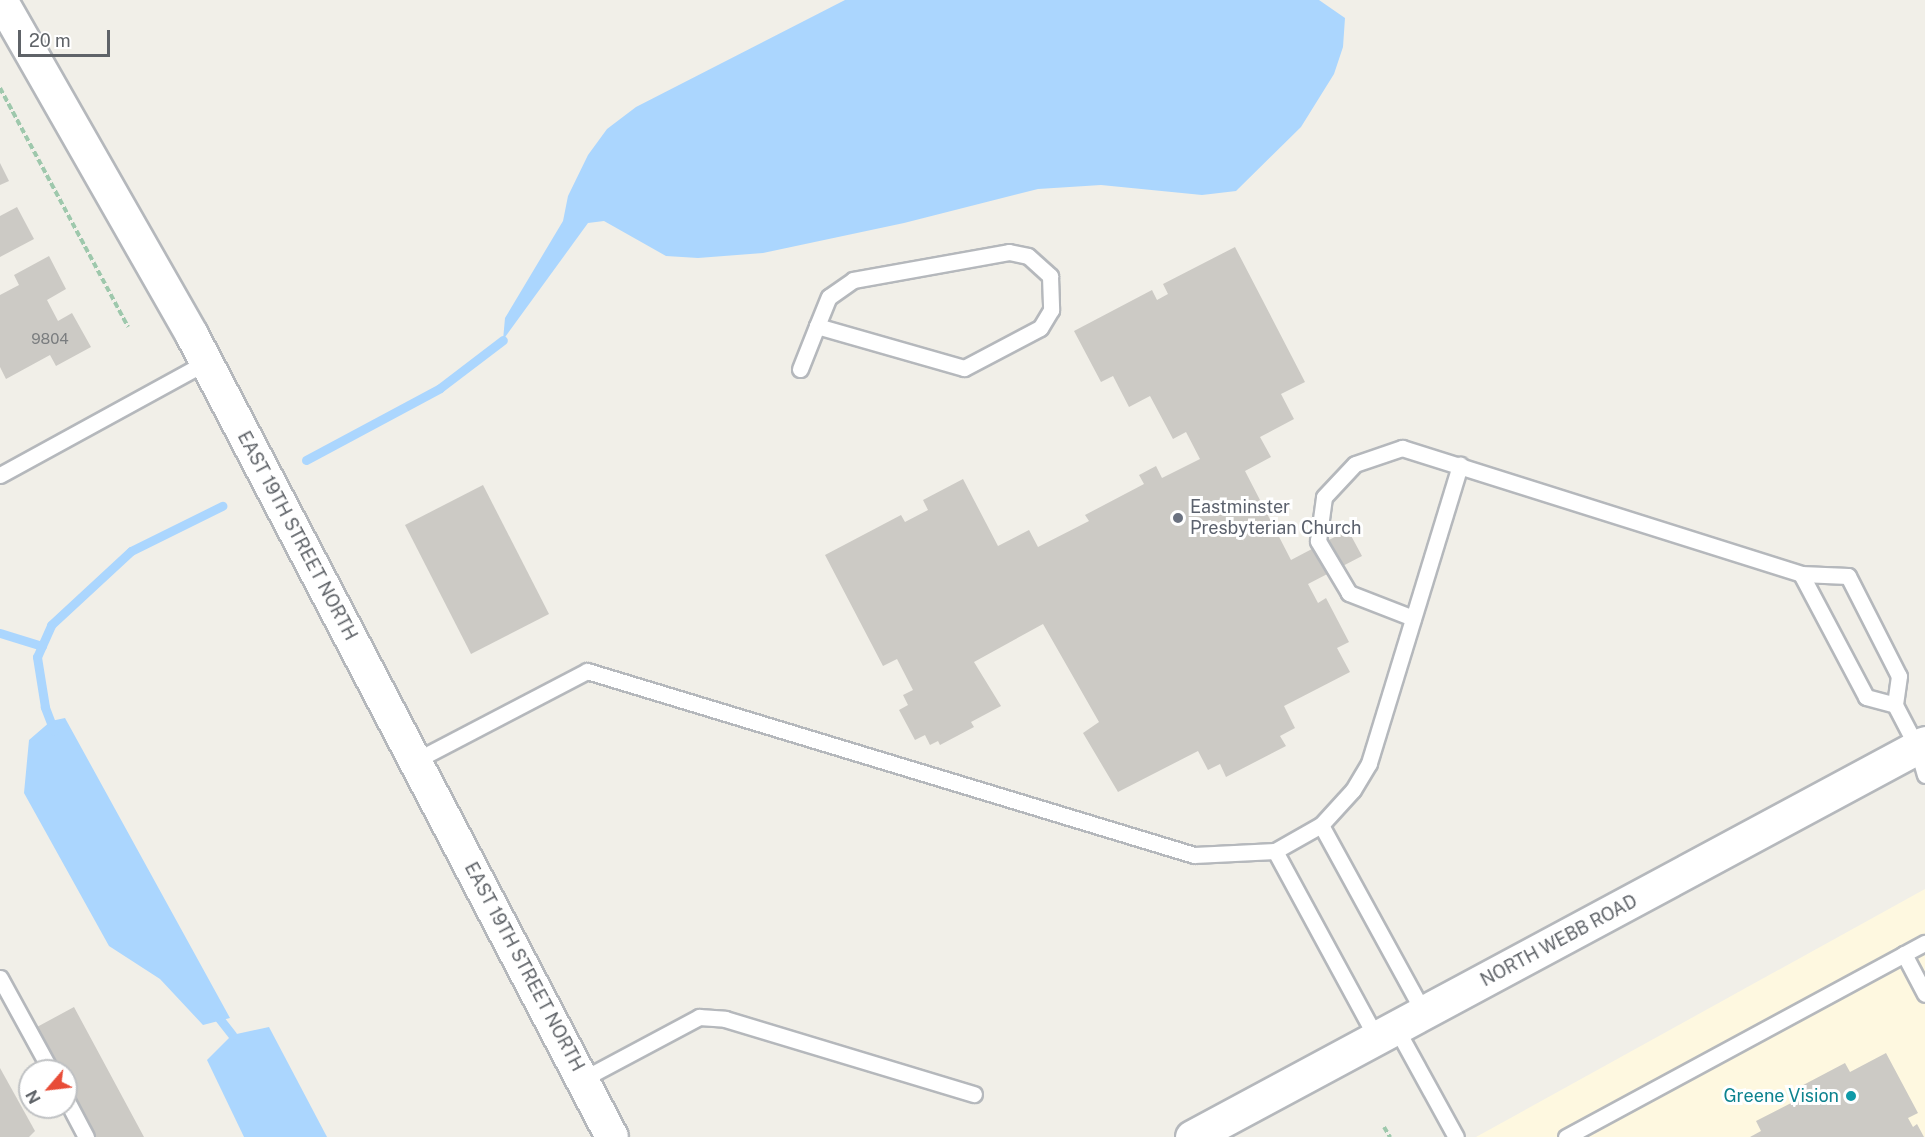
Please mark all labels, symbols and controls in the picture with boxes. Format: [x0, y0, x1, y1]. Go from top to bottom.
scale bar [21, 18, 112, 56]
text: 20 m [29, 30, 71, 51]
house number: 9804 [31, 330, 69, 348]
street label: EAST 19TH STREET NORTH [233, 428, 361, 644]
place label: Eastminster Presbyterian Church [1190, 497, 1361, 540]
marker: Eastminster Presbyterian Church [1171, 511, 1185, 525]
street label: EAST 19TH STREET NORTH [460, 859, 588, 1075]
street label: NORTH WEBB ROAD [1477, 890, 1641, 992]
north arrow [18, 1059, 78, 1119]
place label: Greene Vision [1723, 1085, 1839, 1107]
text: N [22, 1087, 45, 1107]
marker: Greene Vision [1844, 1089, 1858, 1103]

